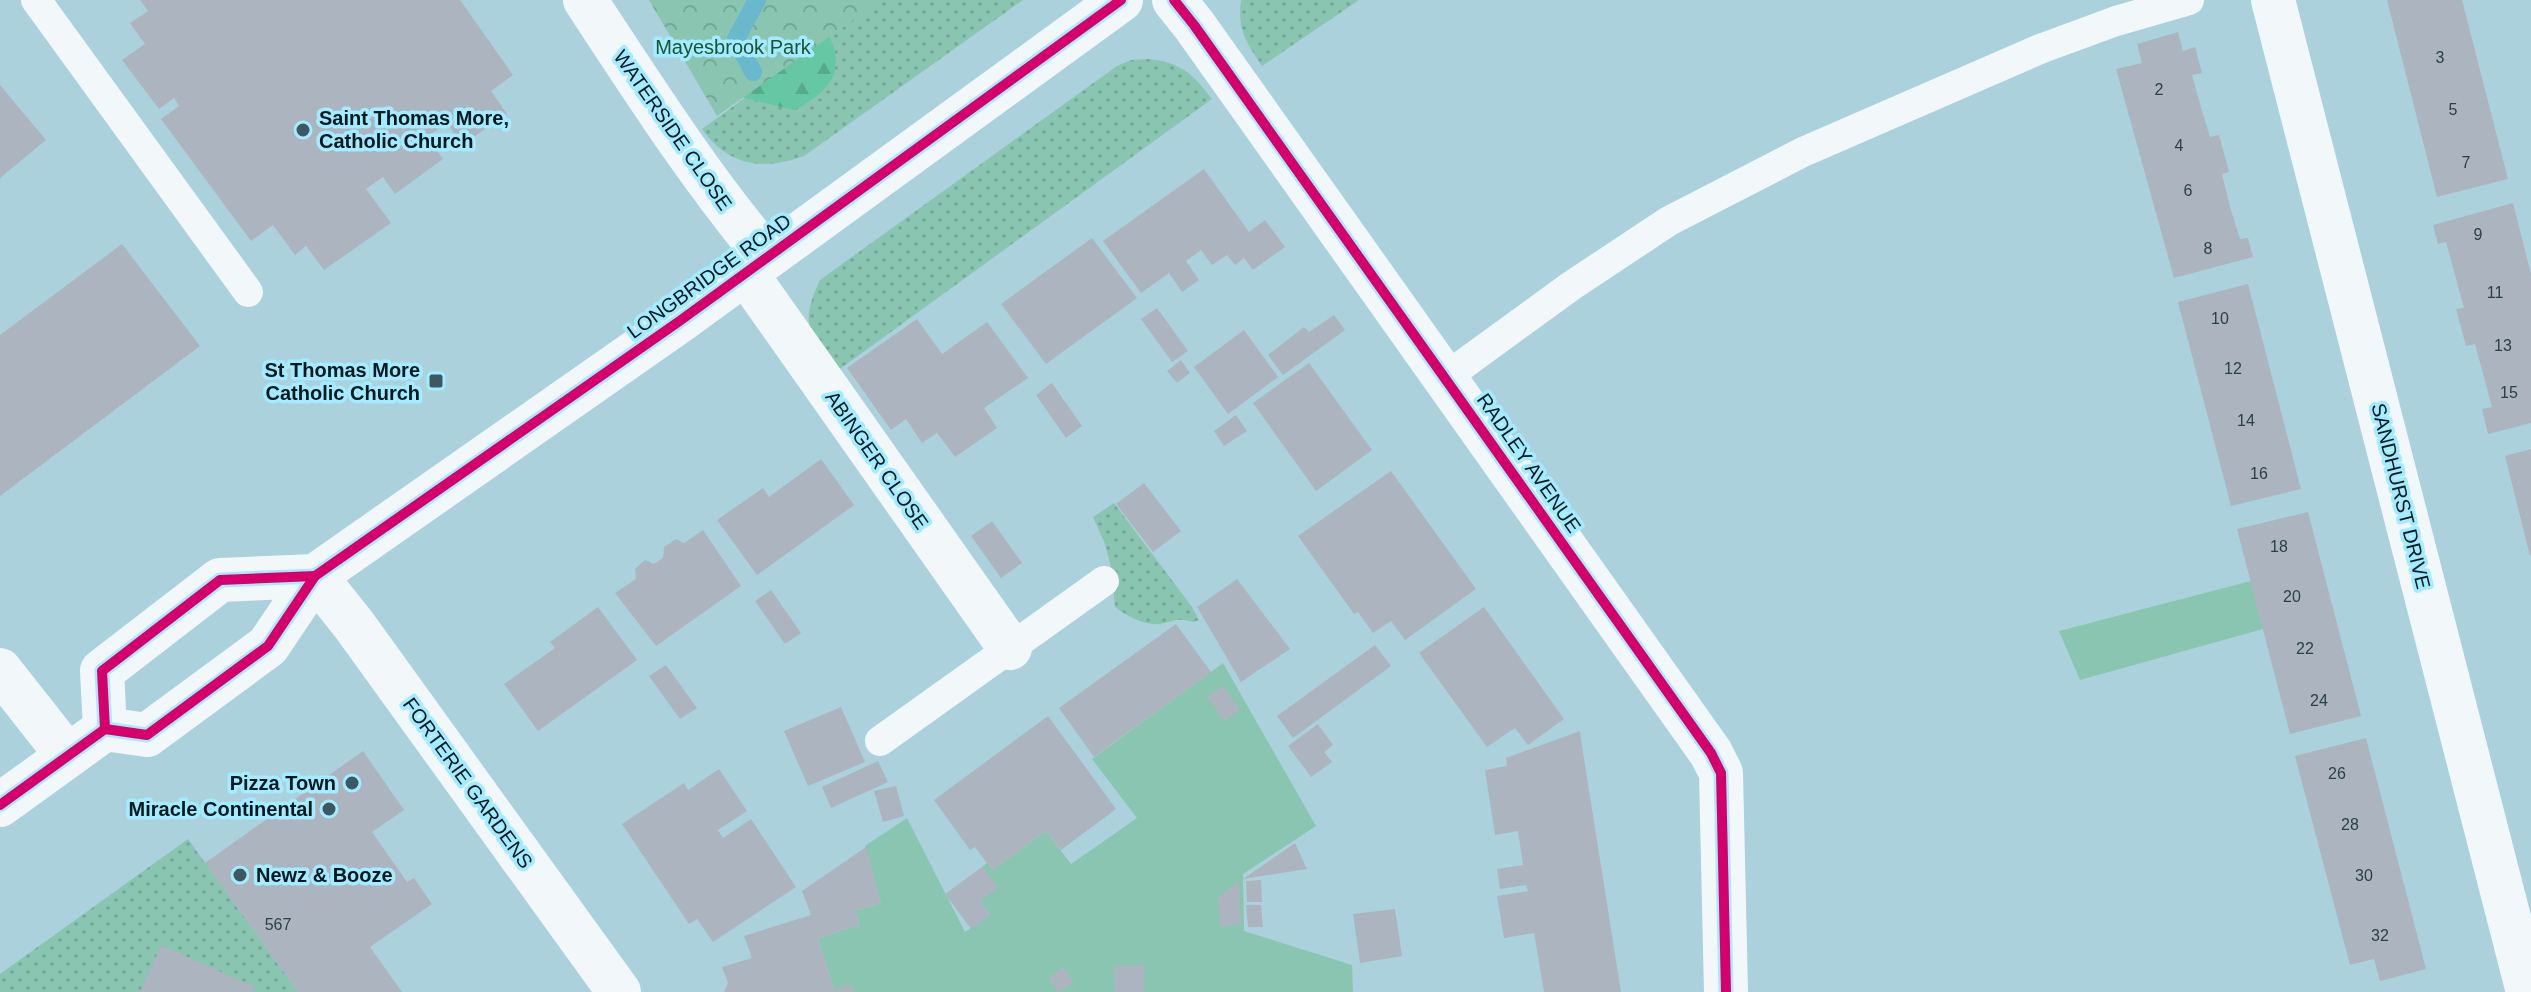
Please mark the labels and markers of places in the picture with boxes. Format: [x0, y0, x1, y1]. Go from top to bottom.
place label: Saint Thomas More, Catholic Church [319, 107, 509, 152]
marker: Saint Thomas More, Catholic Church [294, 121, 312, 139]
place label: St Thomas More Catholic Church [264, 359, 420, 404]
marker: St Thomas More Catholic Church [427, 372, 445, 390]
place label: Pizza Town [230, 772, 336, 794]
marker: Pizza Town [343, 774, 361, 792]
place label: Miracle Continental [129, 798, 313, 820]
marker: Miracle Continental [320, 800, 338, 818]
place label: Newz & Booze [256, 864, 393, 886]
marker: Newz & Booze [231, 866, 249, 884]

